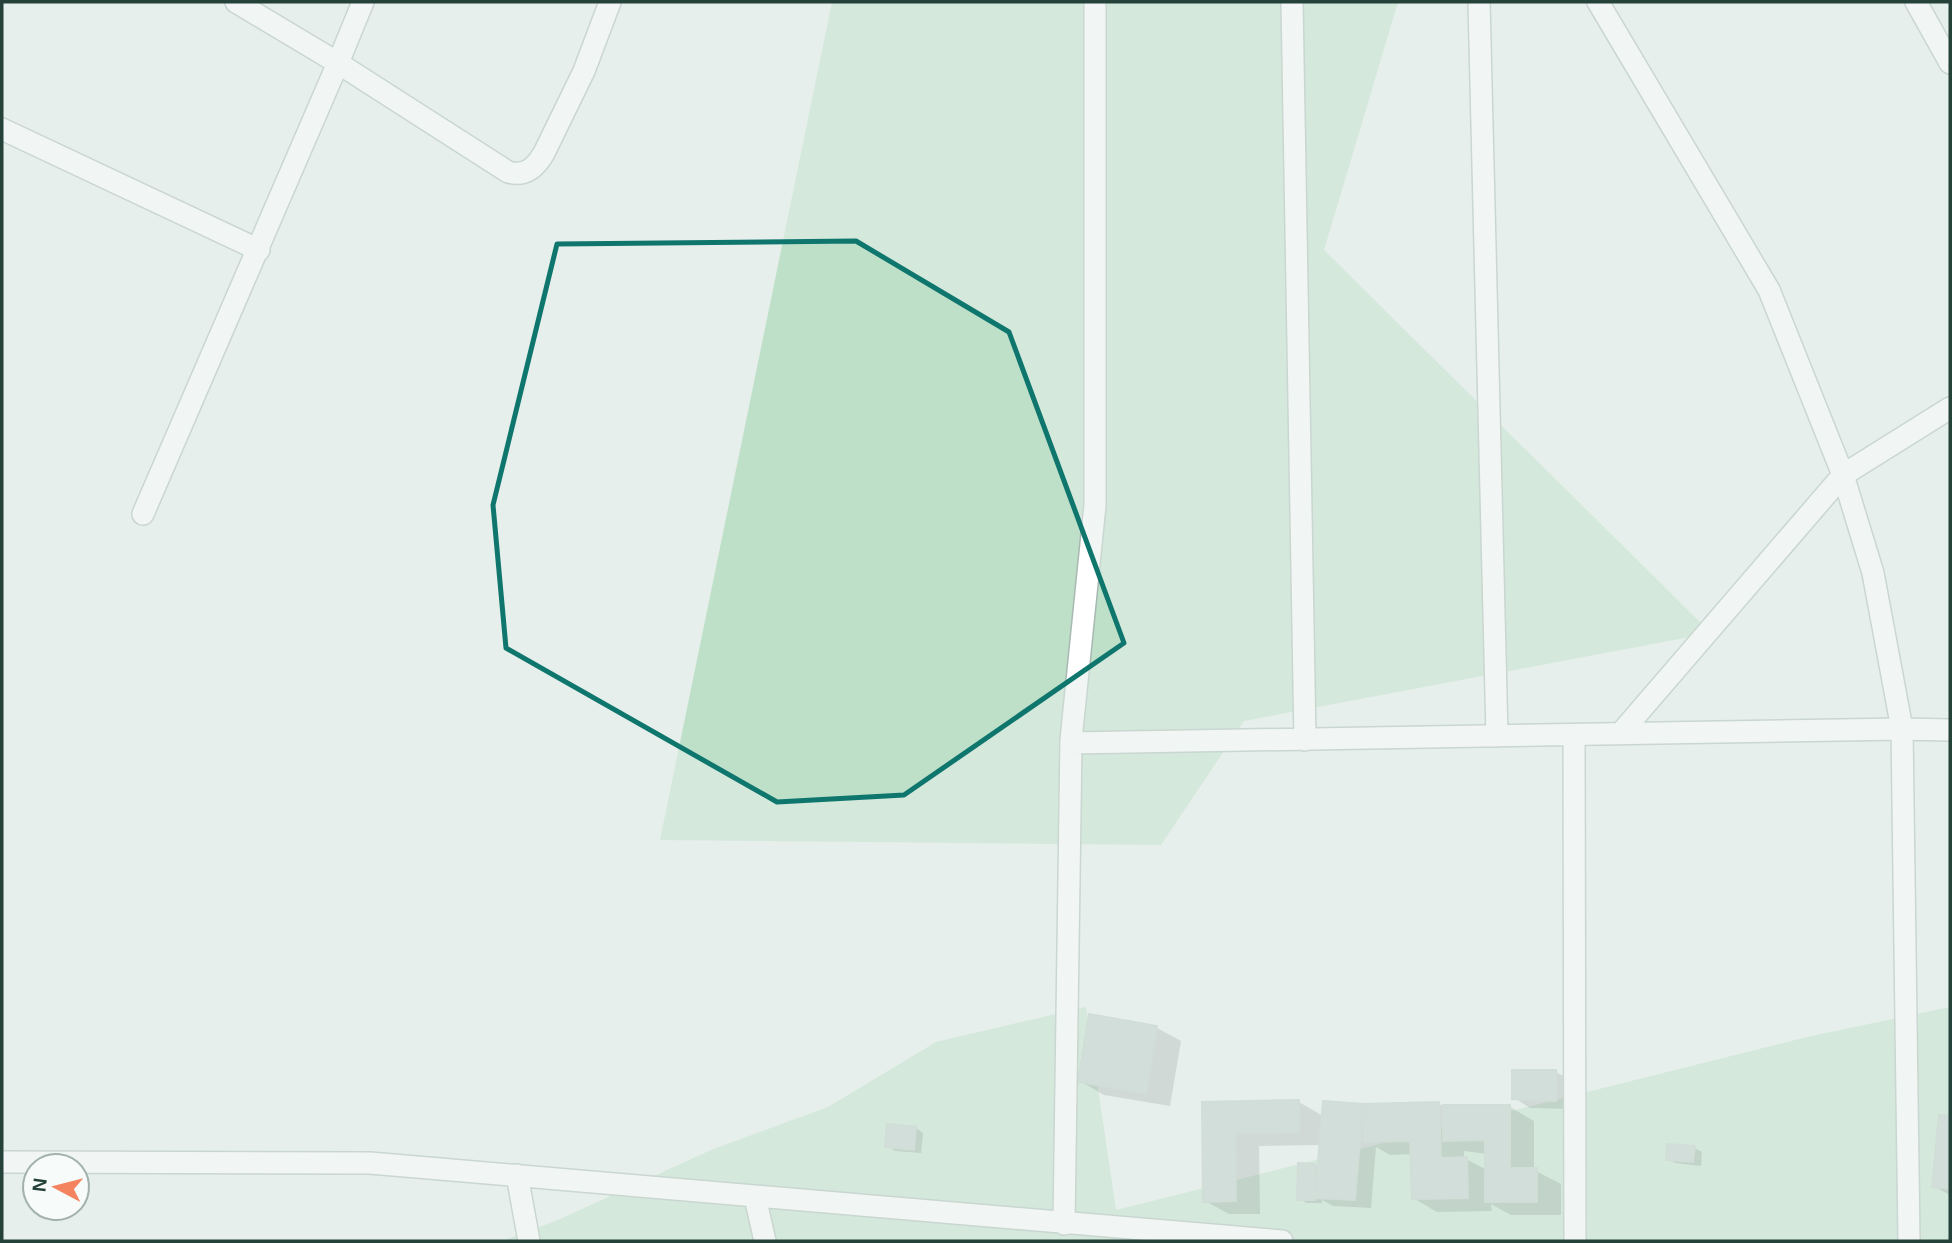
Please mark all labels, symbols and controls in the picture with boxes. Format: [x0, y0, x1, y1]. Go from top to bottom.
north arrow [21, 1152, 91, 1222]
text: N [28, 1177, 51, 1193]

